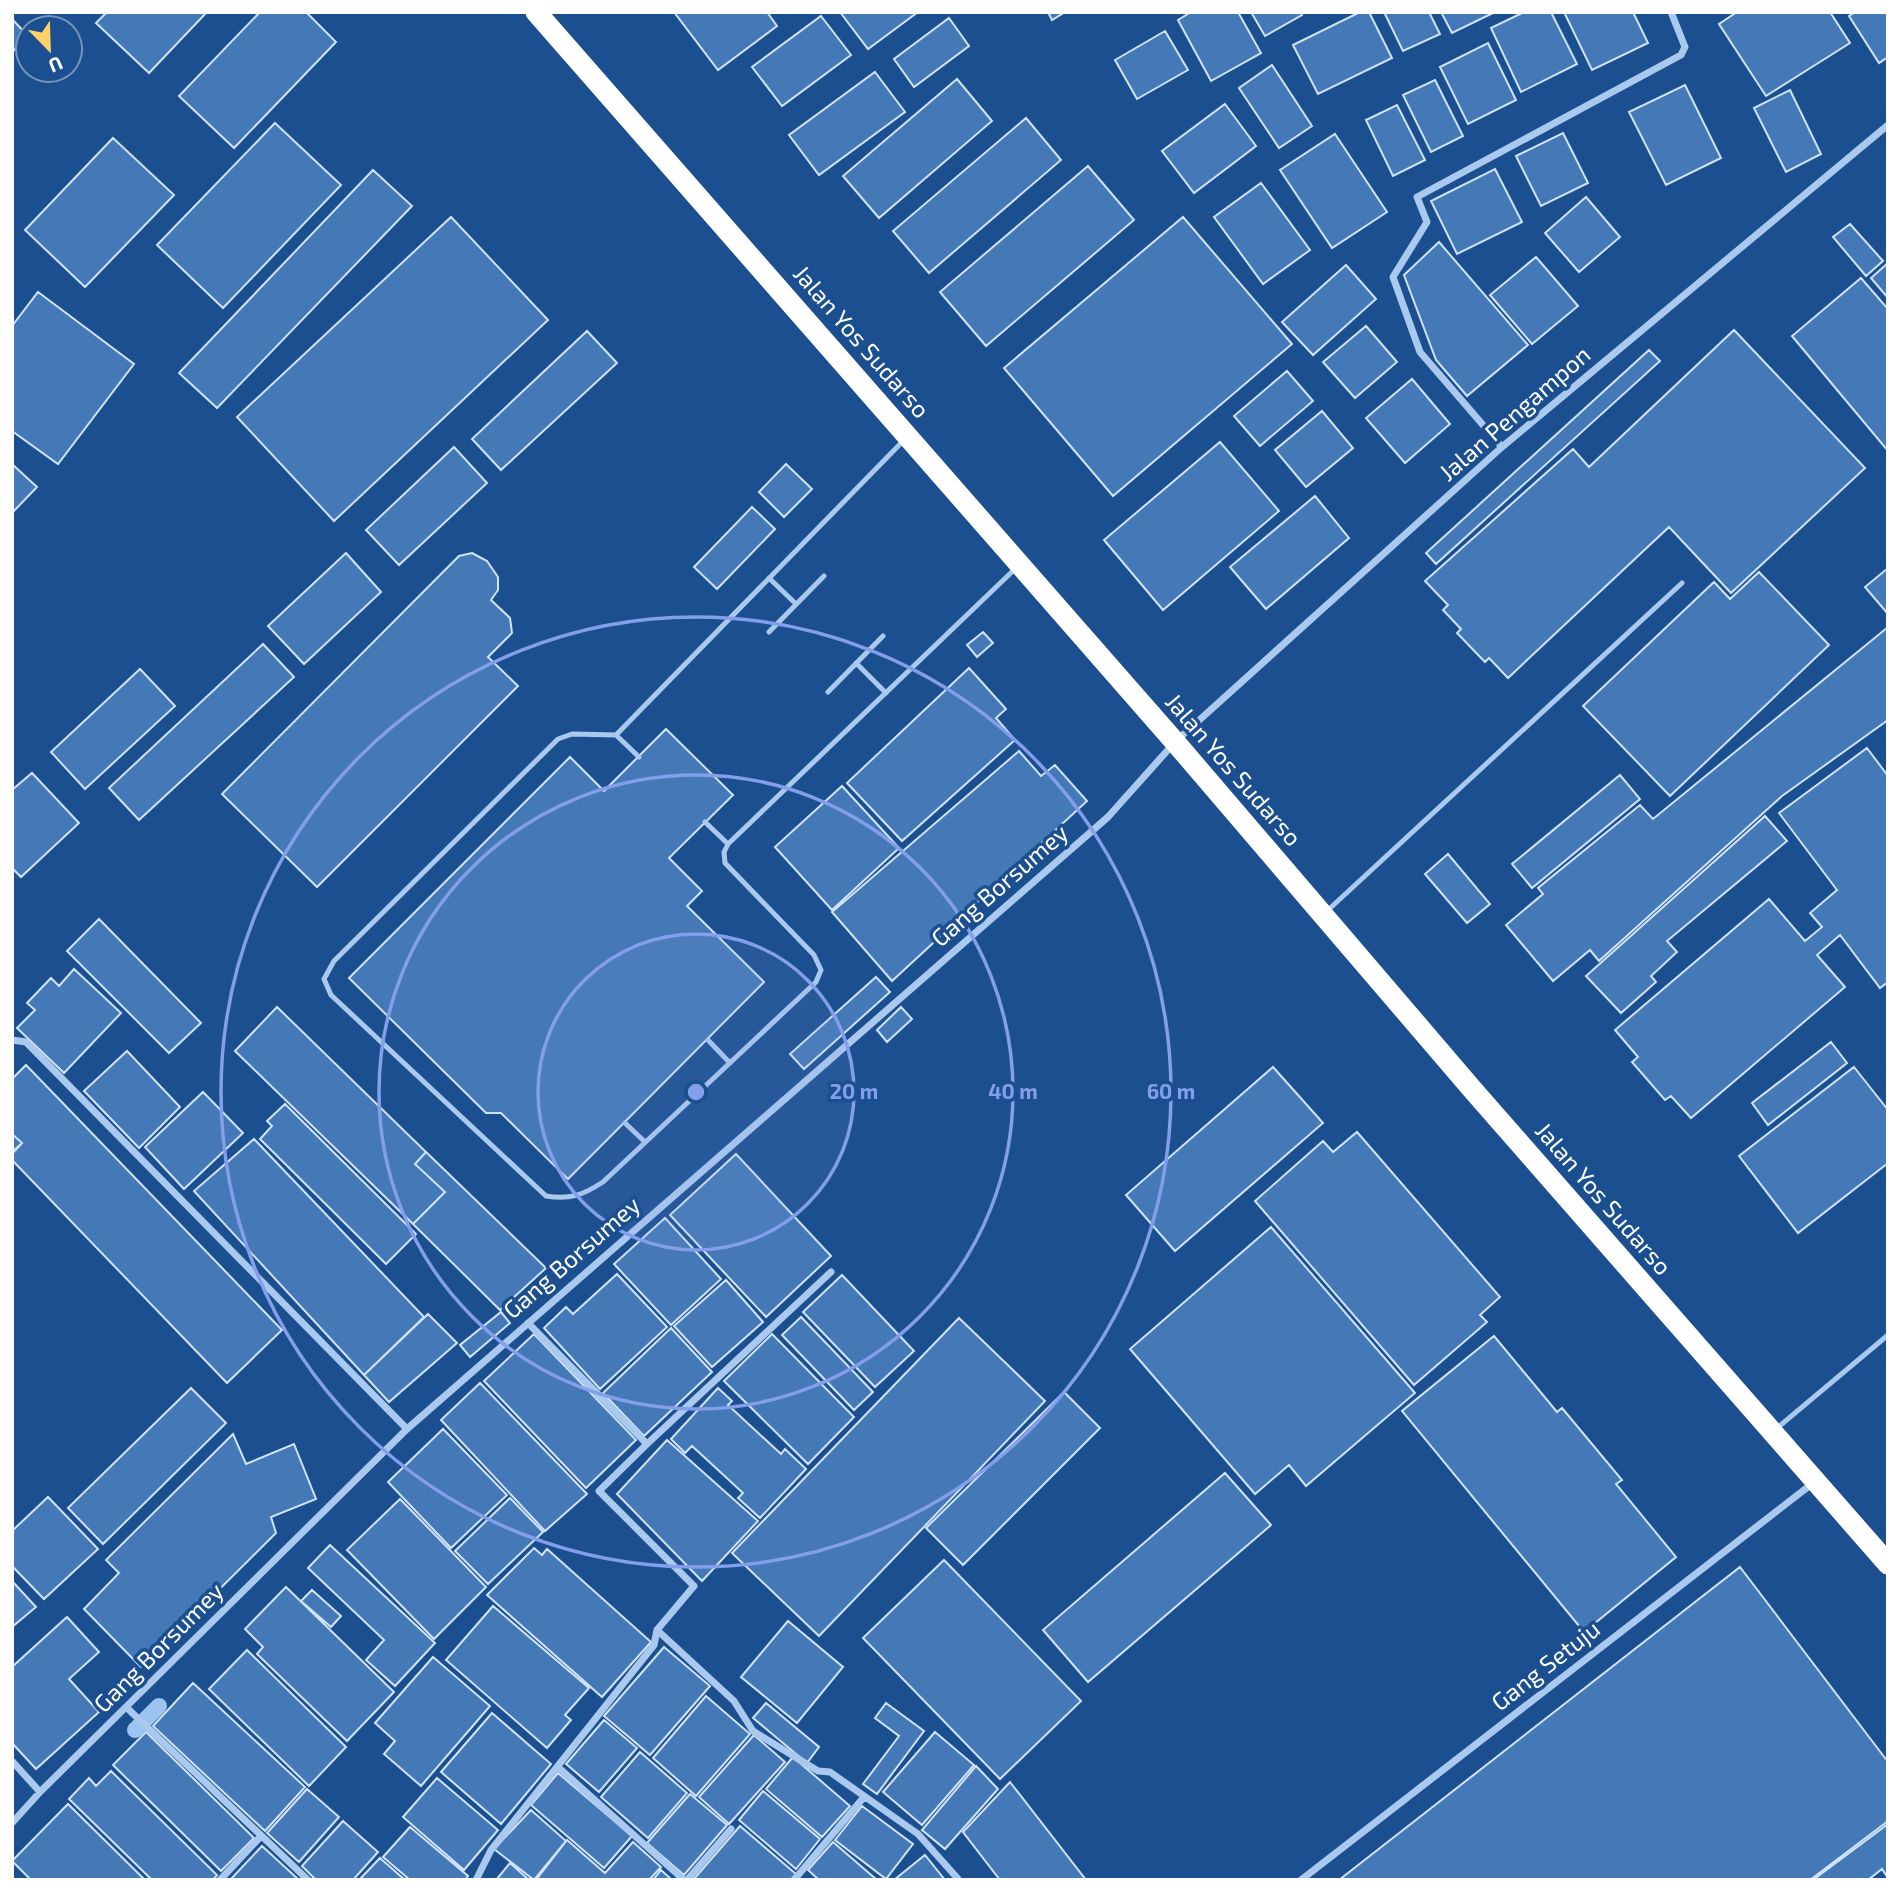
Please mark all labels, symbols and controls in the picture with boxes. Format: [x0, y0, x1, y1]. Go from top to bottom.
north arrow [14, 14, 84, 84]
text: U [45, 52, 66, 78]
street label: Jalan Yos Sudarso [788, 259, 936, 423]
street label: Jalan Pengampon [1433, 339, 1596, 486]
street label: Jalan Yos Sudarso [1160, 687, 1308, 851]
street label: Gang Borsumey [925, 817, 1073, 952]
text: 20 m [830, 1078, 878, 1103]
text: 40 m [988, 1078, 1038, 1103]
text: 60 m [1147, 1078, 1195, 1103]
centre of rings [684, 1080, 708, 1104]
street label: Jalan Yos Sudarso [1530, 1116, 1678, 1280]
street label: Gang Borsumey [497, 1189, 645, 1324]
street label: Gang Borsumey [87, 1576, 229, 1718]
street label: Gang Setuju [1485, 1613, 1605, 1716]

